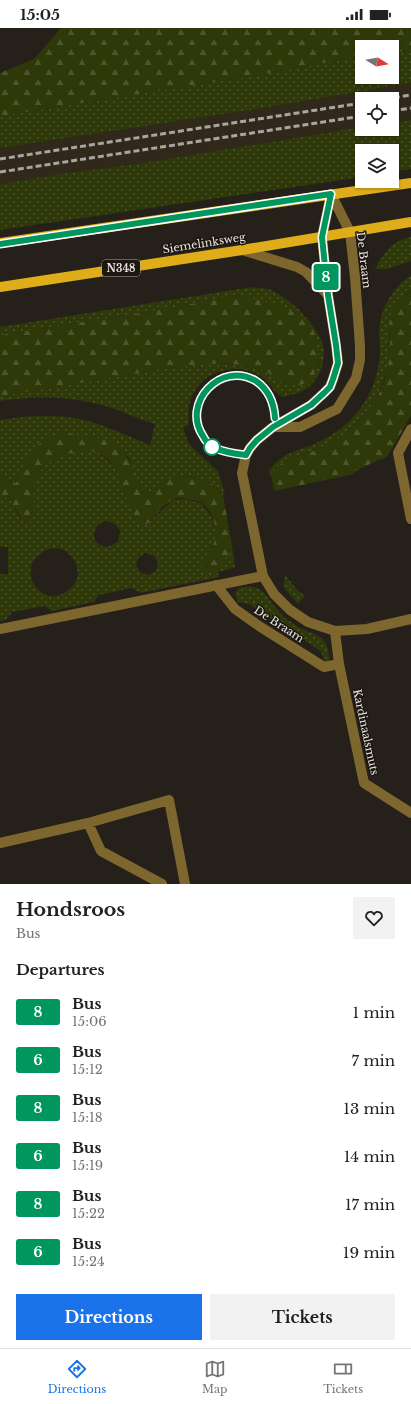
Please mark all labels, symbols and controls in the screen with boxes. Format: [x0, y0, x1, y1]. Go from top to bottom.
text: 15:05 [20, 5, 60, 24]
north arrow [355, 40, 399, 84]
map controls [355, 40, 399, 188]
button: locate [355, 92, 399, 136]
button: layers [355, 144, 399, 188]
street label: Siemelinksweg [161, 229, 247, 256]
street label: De Braam [354, 231, 374, 289]
road number: N348 [102, 260, 140, 276]
line badge: 8 [313, 264, 339, 290]
text: 8 [322, 268, 330, 286]
unlabelled marker [203, 438, 221, 456]
street label: De Braam [251, 603, 307, 645]
street label: Kardinaalsmuts [350, 688, 382, 776]
button: heart [353, 897, 395, 939]
text: Hondsroos [16, 898, 125, 921]
text: Bus [16, 925, 41, 942]
text: Departures [16, 960, 105, 979]
text: Bus [72, 994, 102, 1013]
text: 8 [34, 1003, 42, 1021]
text: 1 min [352, 1003, 395, 1022]
text: 15:06 [72, 1013, 107, 1030]
text: Bus [72, 1042, 102, 1061]
text: 6 [33, 1051, 43, 1069]
text: 7 min [352, 1051, 395, 1070]
text: 15:12 [72, 1061, 103, 1078]
text: Bus [72, 1090, 102, 1109]
text: 8 [34, 1099, 42, 1117]
text: 13 min [343, 1099, 395, 1118]
text: 15:18 [72, 1109, 103, 1126]
text: Bus [72, 1138, 102, 1157]
text: 6 [33, 1147, 43, 1165]
text: 14 min [344, 1147, 395, 1166]
text: 15:19 [72, 1157, 103, 1174]
text: Bus [72, 1186, 102, 1205]
text: 8 [34, 1195, 42, 1213]
text: 17 min [345, 1195, 395, 1214]
text: 15:22 [72, 1205, 105, 1222]
text: Bus [72, 1234, 102, 1253]
text: 6 [33, 1243, 43, 1261]
text: 19 min [343, 1243, 395, 1262]
text: 15:24 [72, 1253, 105, 1270]
button: Directions [16, 1294, 202, 1340]
button: Tickets [210, 1294, 395, 1340]
tab: Directions [48, 1358, 106, 1396]
tab: Map [202, 1358, 228, 1396]
tab: Tickets [323, 1358, 363, 1396]

